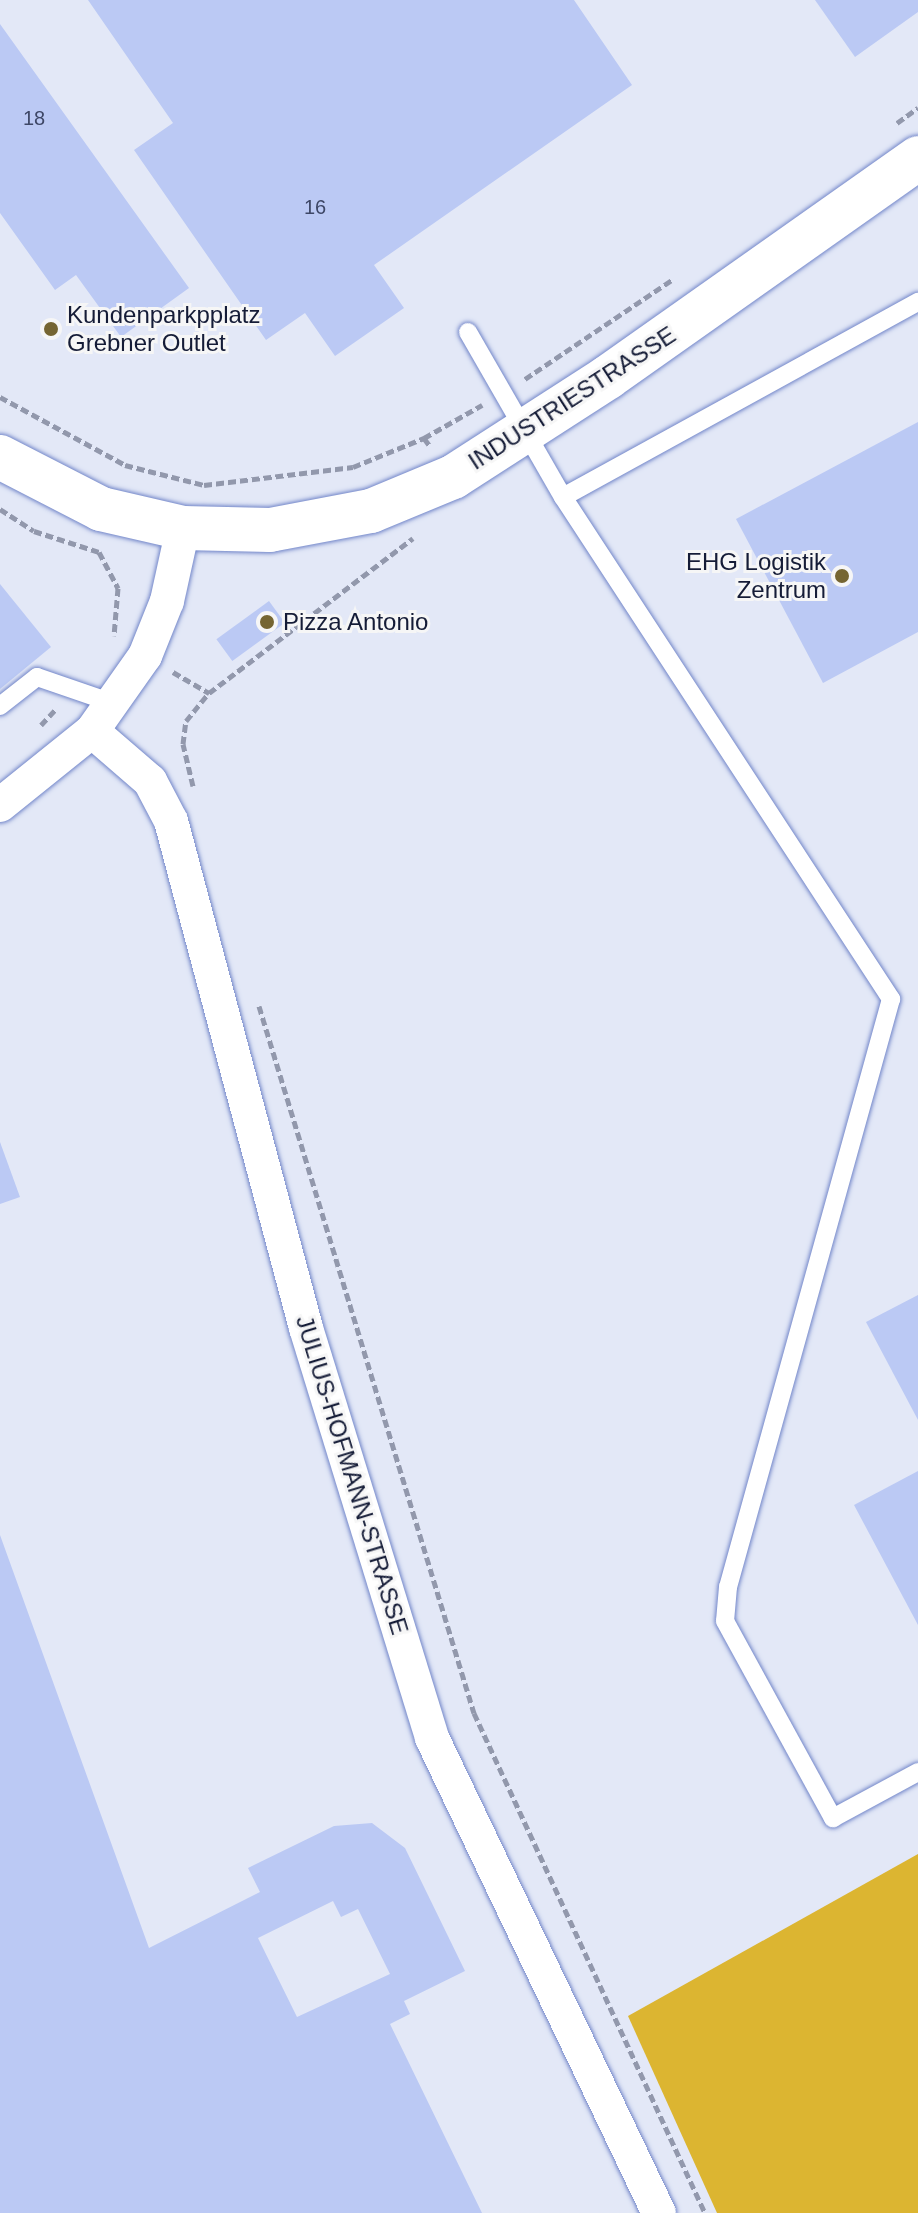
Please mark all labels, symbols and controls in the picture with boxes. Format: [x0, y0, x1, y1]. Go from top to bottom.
house number: 18 [23, 106, 45, 130]
house number: 16 [304, 195, 326, 219]
place label: Kundenparkpplatz Grebner Outlet [67, 301, 260, 357]
marker: Kundenparkpplatz Grebner Outlet [42, 320, 60, 338]
street label: INDUSTRIESTRASSE [463, 320, 681, 476]
place label: EHG Logistik Zentrum [686, 548, 826, 604]
marker: EHG Logistik Zentrum [833, 567, 851, 585]
place label: Pizza Antonio [283, 608, 430, 636]
marker: Pizza Antonio [258, 613, 276, 631]
street label: JULIUS-HOFMANN-STRASSE [290, 1312, 414, 1638]

